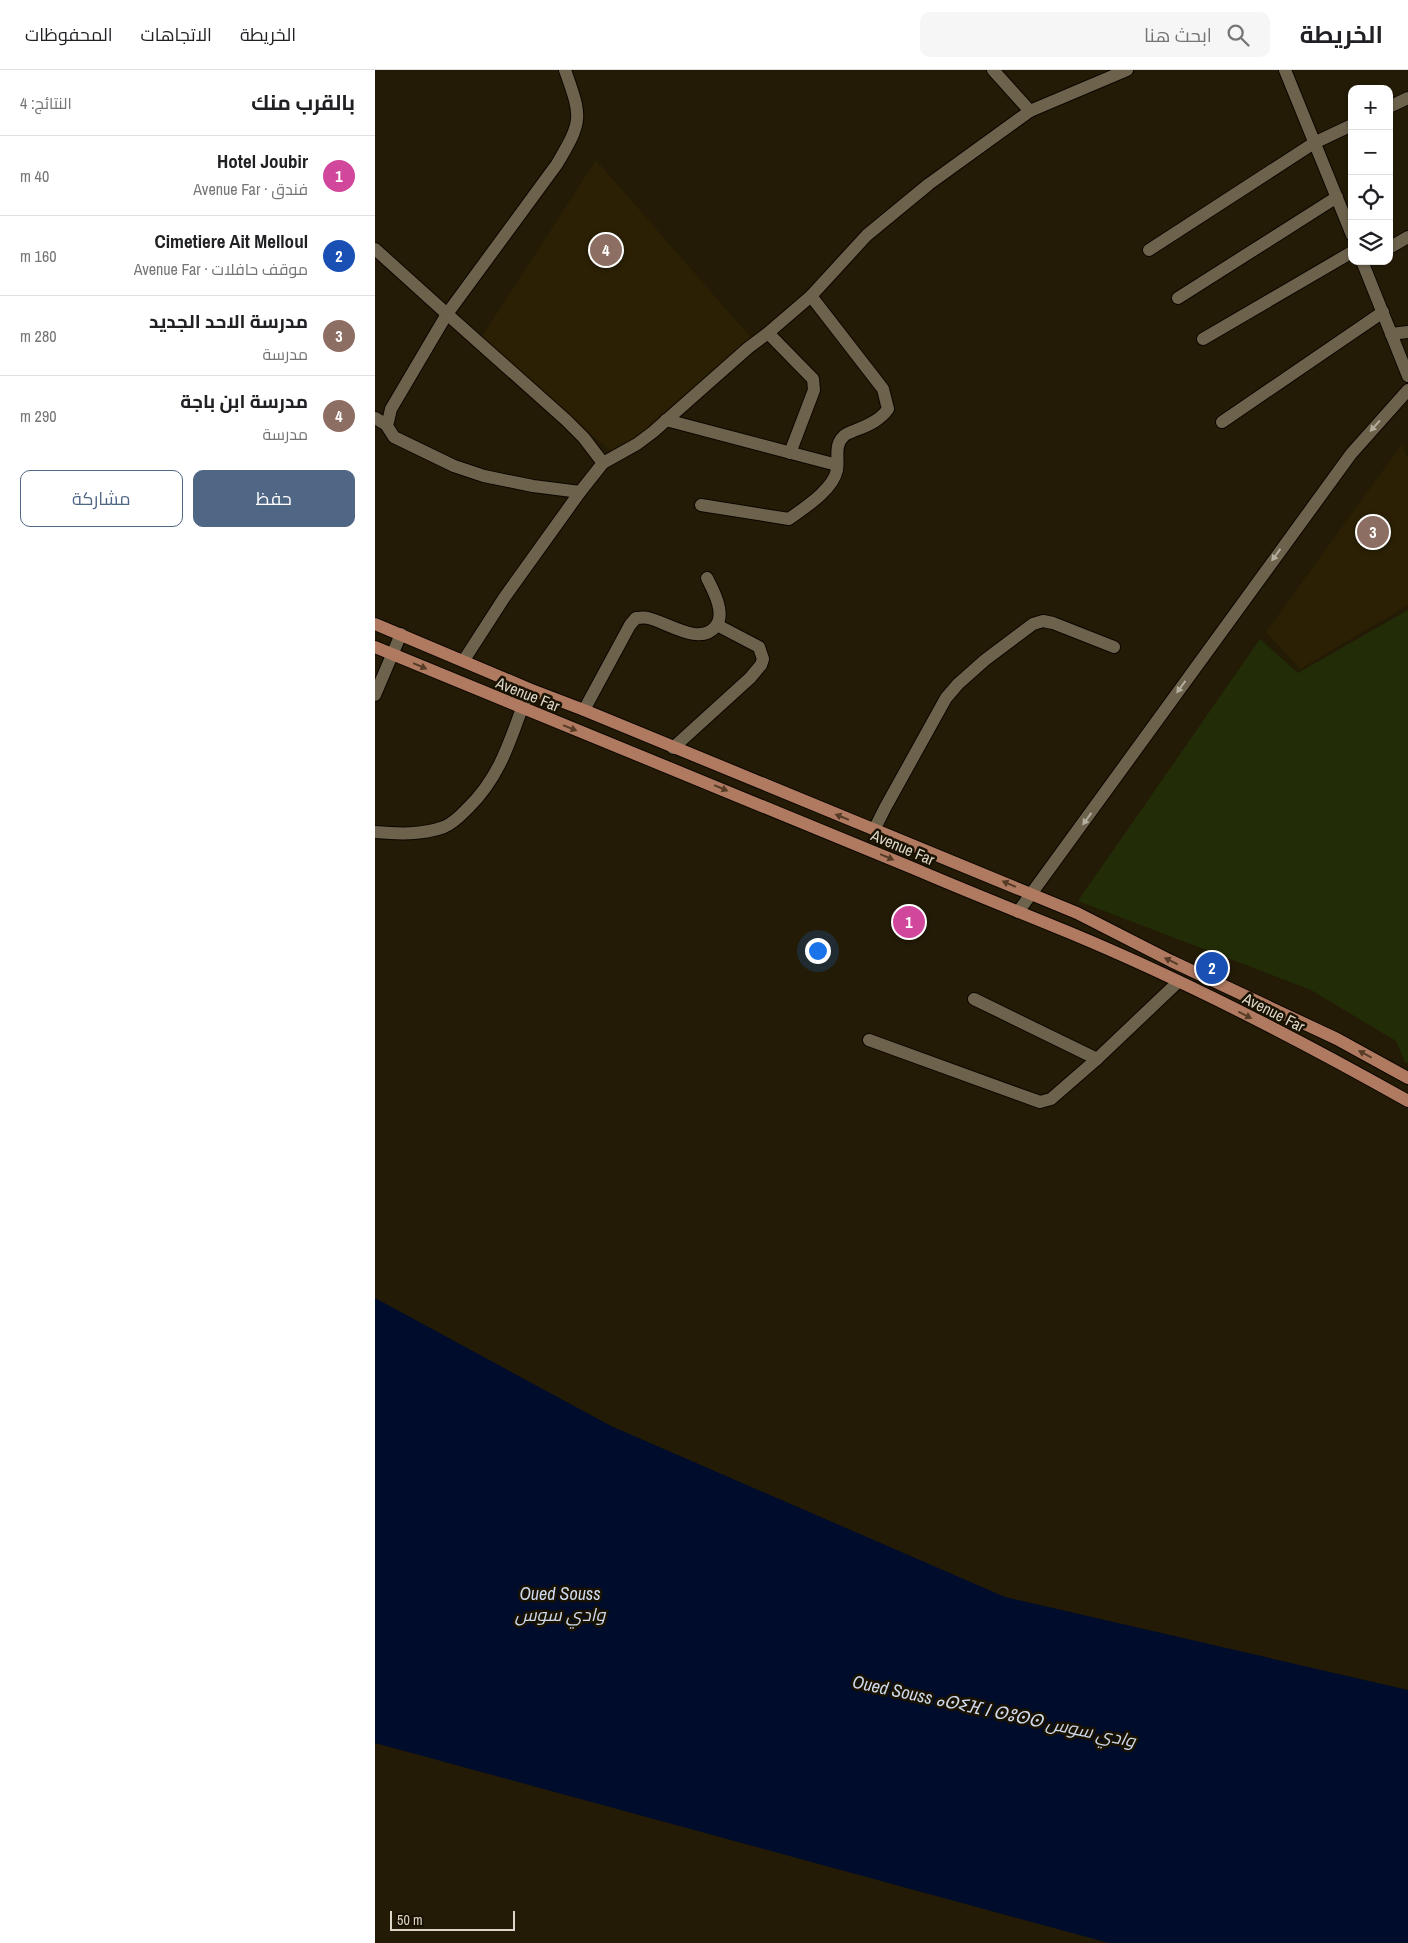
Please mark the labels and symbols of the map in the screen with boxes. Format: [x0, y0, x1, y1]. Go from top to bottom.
pin: 4 [590, 231, 622, 269]
one-way arrow [1369, 420, 1381, 432]
pin: 3 [1357, 513, 1389, 551]
one-way arrow [1271, 548, 1282, 561]
one-way arrow [413, 663, 427, 671]
street label: Avenue Far [492, 671, 564, 717]
one-way arrow [1176, 680, 1186, 694]
one-way arrow [563, 725, 577, 733]
one-way arrow [714, 784, 728, 792]
one-way arrow [835, 812, 849, 820]
one-way arrow [1082, 812, 1092, 826]
street label: Avenue Far [867, 823, 939, 870]
one-way arrow [880, 854, 894, 862]
one-way arrow [1002, 880, 1016, 888]
pin: 1 [893, 903, 925, 941]
your location [805, 938, 831, 964]
pin: 2 [1196, 949, 1228, 987]
one-way arrow [1164, 957, 1179, 965]
street label: Avenue Far [1238, 987, 1309, 1037]
one-way arrow [1238, 1011, 1252, 1019]
one-way arrow [1358, 1050, 1372, 1059]
water label: Oued Souss وادي سوس [515, 1581, 607, 1629]
water label: Oued Souss ⴰⵙⵉⴼ ⵏ ⵙⵓⵙⵙ وادي سوس [850, 1669, 1139, 1755]
scale bar [390, 1908, 515, 1931]

